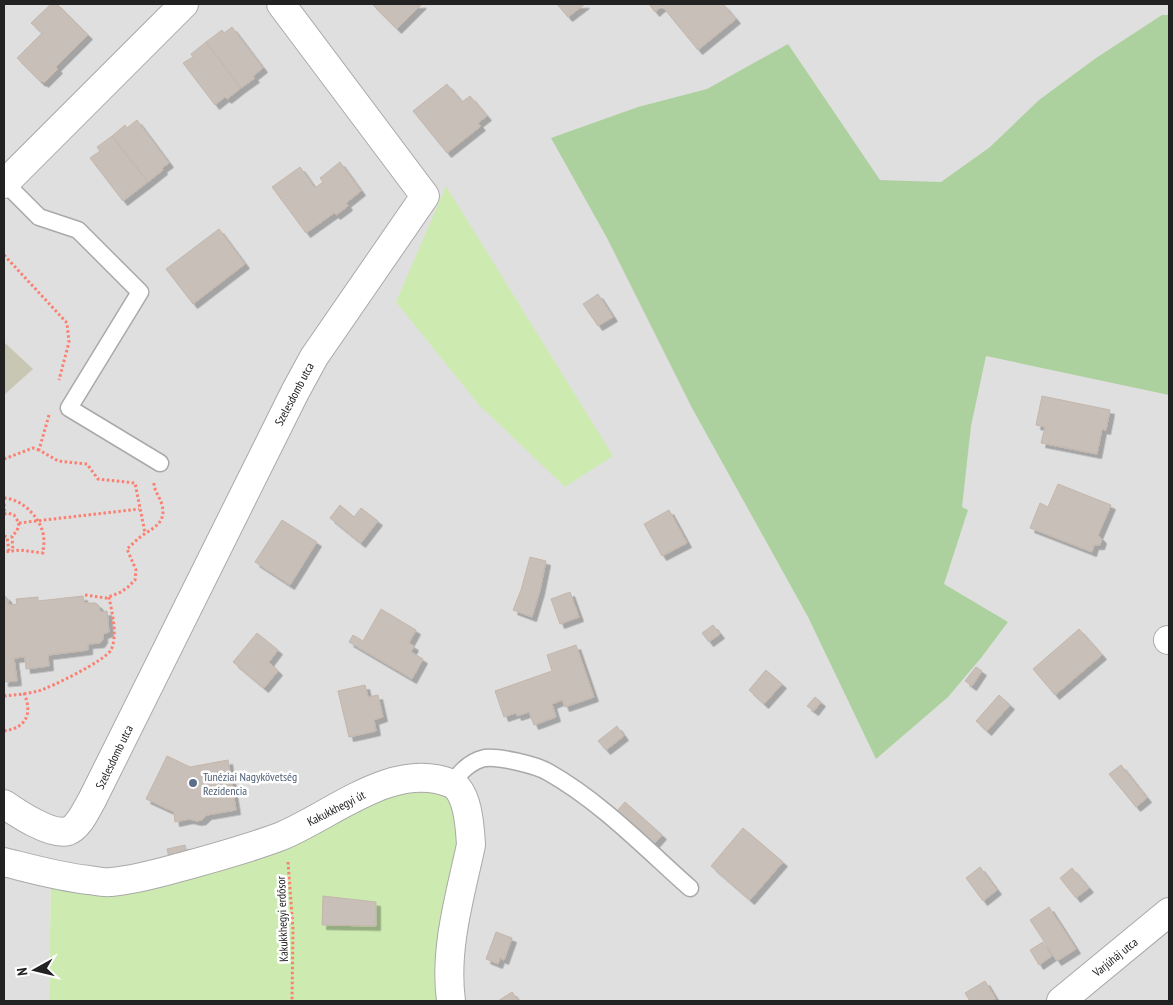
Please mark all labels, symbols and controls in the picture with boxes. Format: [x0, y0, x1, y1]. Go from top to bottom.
street label: Szelesdomb utca [271, 360, 317, 428]
street label: Szelesdomb utca [92, 722, 136, 792]
place label: Tunéziai Nagykövetség Rezidencia [203, 769, 297, 798]
marker: Tunéziai Nagykövetség Rezidencia [187, 777, 199, 789]
street label: Kakukkhegyi út [304, 787, 368, 829]
street label: Kakukkhegyi erdősor [273, 875, 291, 962]
street label: Varjúháj utca [1089, 934, 1141, 980]
north arrow [10, 945, 60, 995]
text: N [13, 967, 32, 977]

